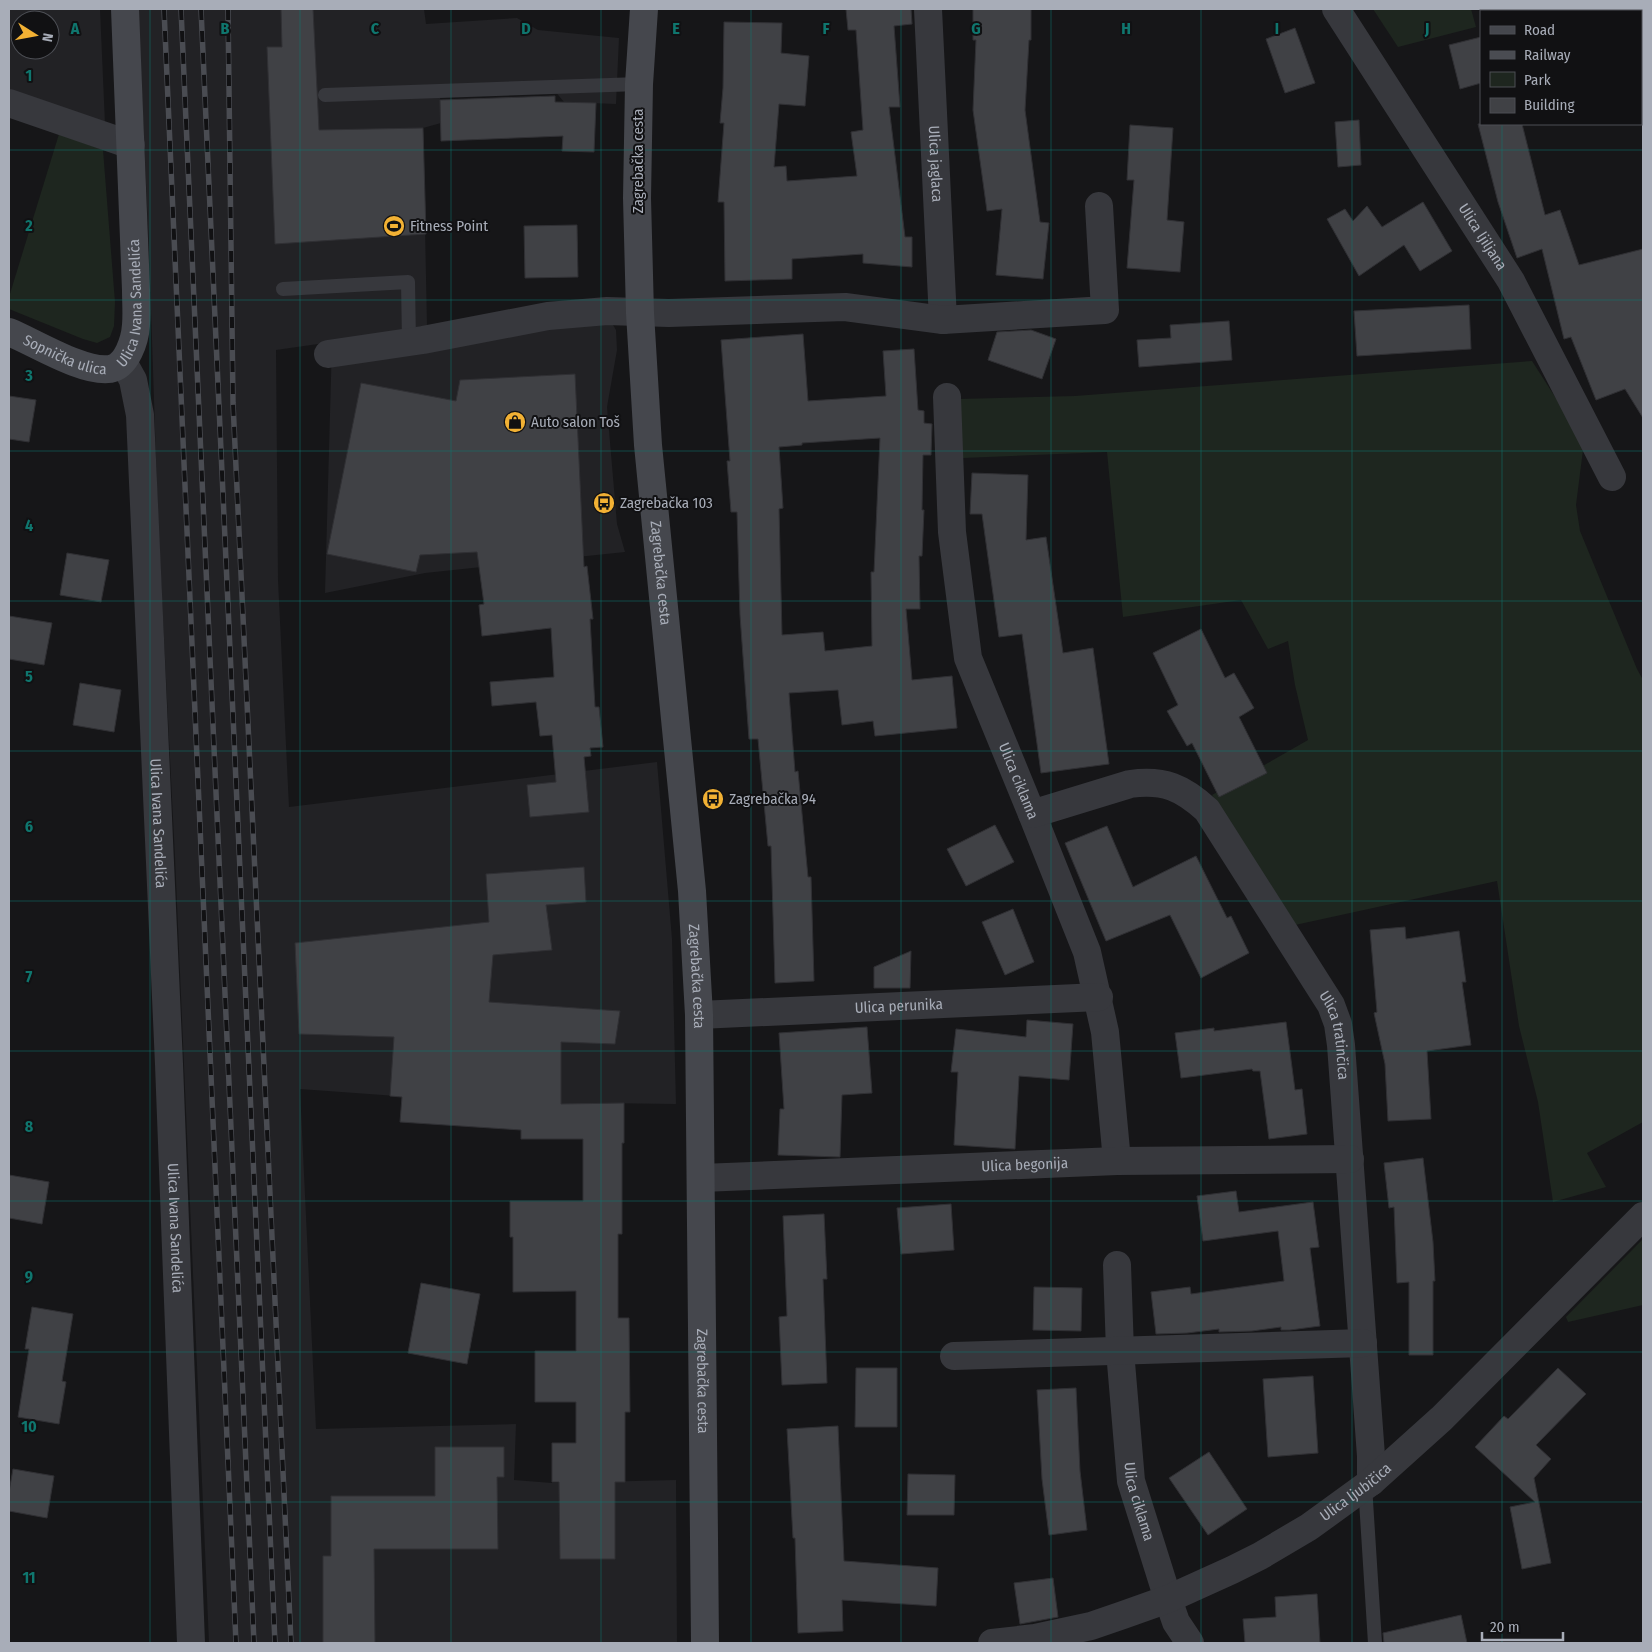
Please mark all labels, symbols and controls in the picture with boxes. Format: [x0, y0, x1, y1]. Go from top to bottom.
north arrow [10, 10, 60, 60]
legend [1480, 10, 1642, 125]
text: A [70, 19, 80, 38]
text: B [221, 19, 230, 38]
text: C [371, 19, 380, 38]
text: D [521, 19, 531, 38]
text: E [672, 19, 680, 38]
text: F [822, 19, 830, 38]
text: G [971, 19, 981, 38]
text: H [1121, 19, 1131, 38]
text: I [1275, 19, 1279, 38]
text: J [1424, 19, 1429, 38]
text: Road [1524, 21, 1555, 39]
text: N [38, 32, 56, 43]
text: Railway [1524, 46, 1571, 64]
text: 1 [26, 66, 32, 85]
text: Park [1524, 71, 1551, 89]
text: Building [1524, 96, 1575, 114]
street label: Zagrebačka cesta [629, 109, 647, 213]
street label: Ulica jaglaca [925, 125, 946, 203]
street label: Ulica ljiljana [1455, 200, 1511, 274]
sports icon: Fitness Point [382, 214, 406, 238]
text: 2 [24, 216, 33, 235]
place label: Fitness Point [410, 217, 488, 235]
street label: Ulica Ivana Sandelića [113, 239, 145, 371]
street label: Sopnička ulica [20, 331, 107, 378]
text: 3 [24, 366, 33, 385]
shop icon: Auto salon Toš [503, 410, 527, 434]
place label: Auto salon Toš [531, 413, 620, 431]
bus stop icon: Zagrebačka 103 [592, 491, 616, 515]
place label: Zagrebačka 103 [620, 494, 713, 512]
text: 4 [25, 516, 33, 535]
street label: Zagrebačka cesta [647, 520, 675, 626]
text: 5 [25, 667, 33, 686]
street label: Ulica ciklama [995, 740, 1042, 822]
street label: Ulica Ivana Sandelića [146, 758, 170, 889]
bus stop icon: Zagrebačka 94 [701, 787, 725, 811]
place label: Zagrebačka 94 [729, 790, 816, 808]
text: 6 [25, 817, 33, 836]
street label: Zagrebačka cesta [685, 923, 708, 1029]
text: 7 [26, 967, 33, 986]
street label: Ulica tratinčica [1315, 988, 1353, 1080]
street label: Ulica perunika [854, 995, 943, 1017]
text: 8 [25, 1117, 34, 1136]
street label: Ulica begonija [981, 1154, 1068, 1176]
street label: Ulica Ivana Sandelića [164, 1163, 187, 1293]
text: 9 [25, 1267, 33, 1286]
street label: Zagrebačka cesta [693, 1329, 712, 1434]
text: 10 [21, 1417, 37, 1436]
street label: Ulica ljubičica [1317, 1459, 1395, 1525]
street label: Ulica ciklama [1120, 1461, 1158, 1543]
text: 11 [22, 1568, 36, 1587]
scale bar [1482, 1610, 1563, 1642]
text: 20 m [1490, 1618, 1520, 1636]

